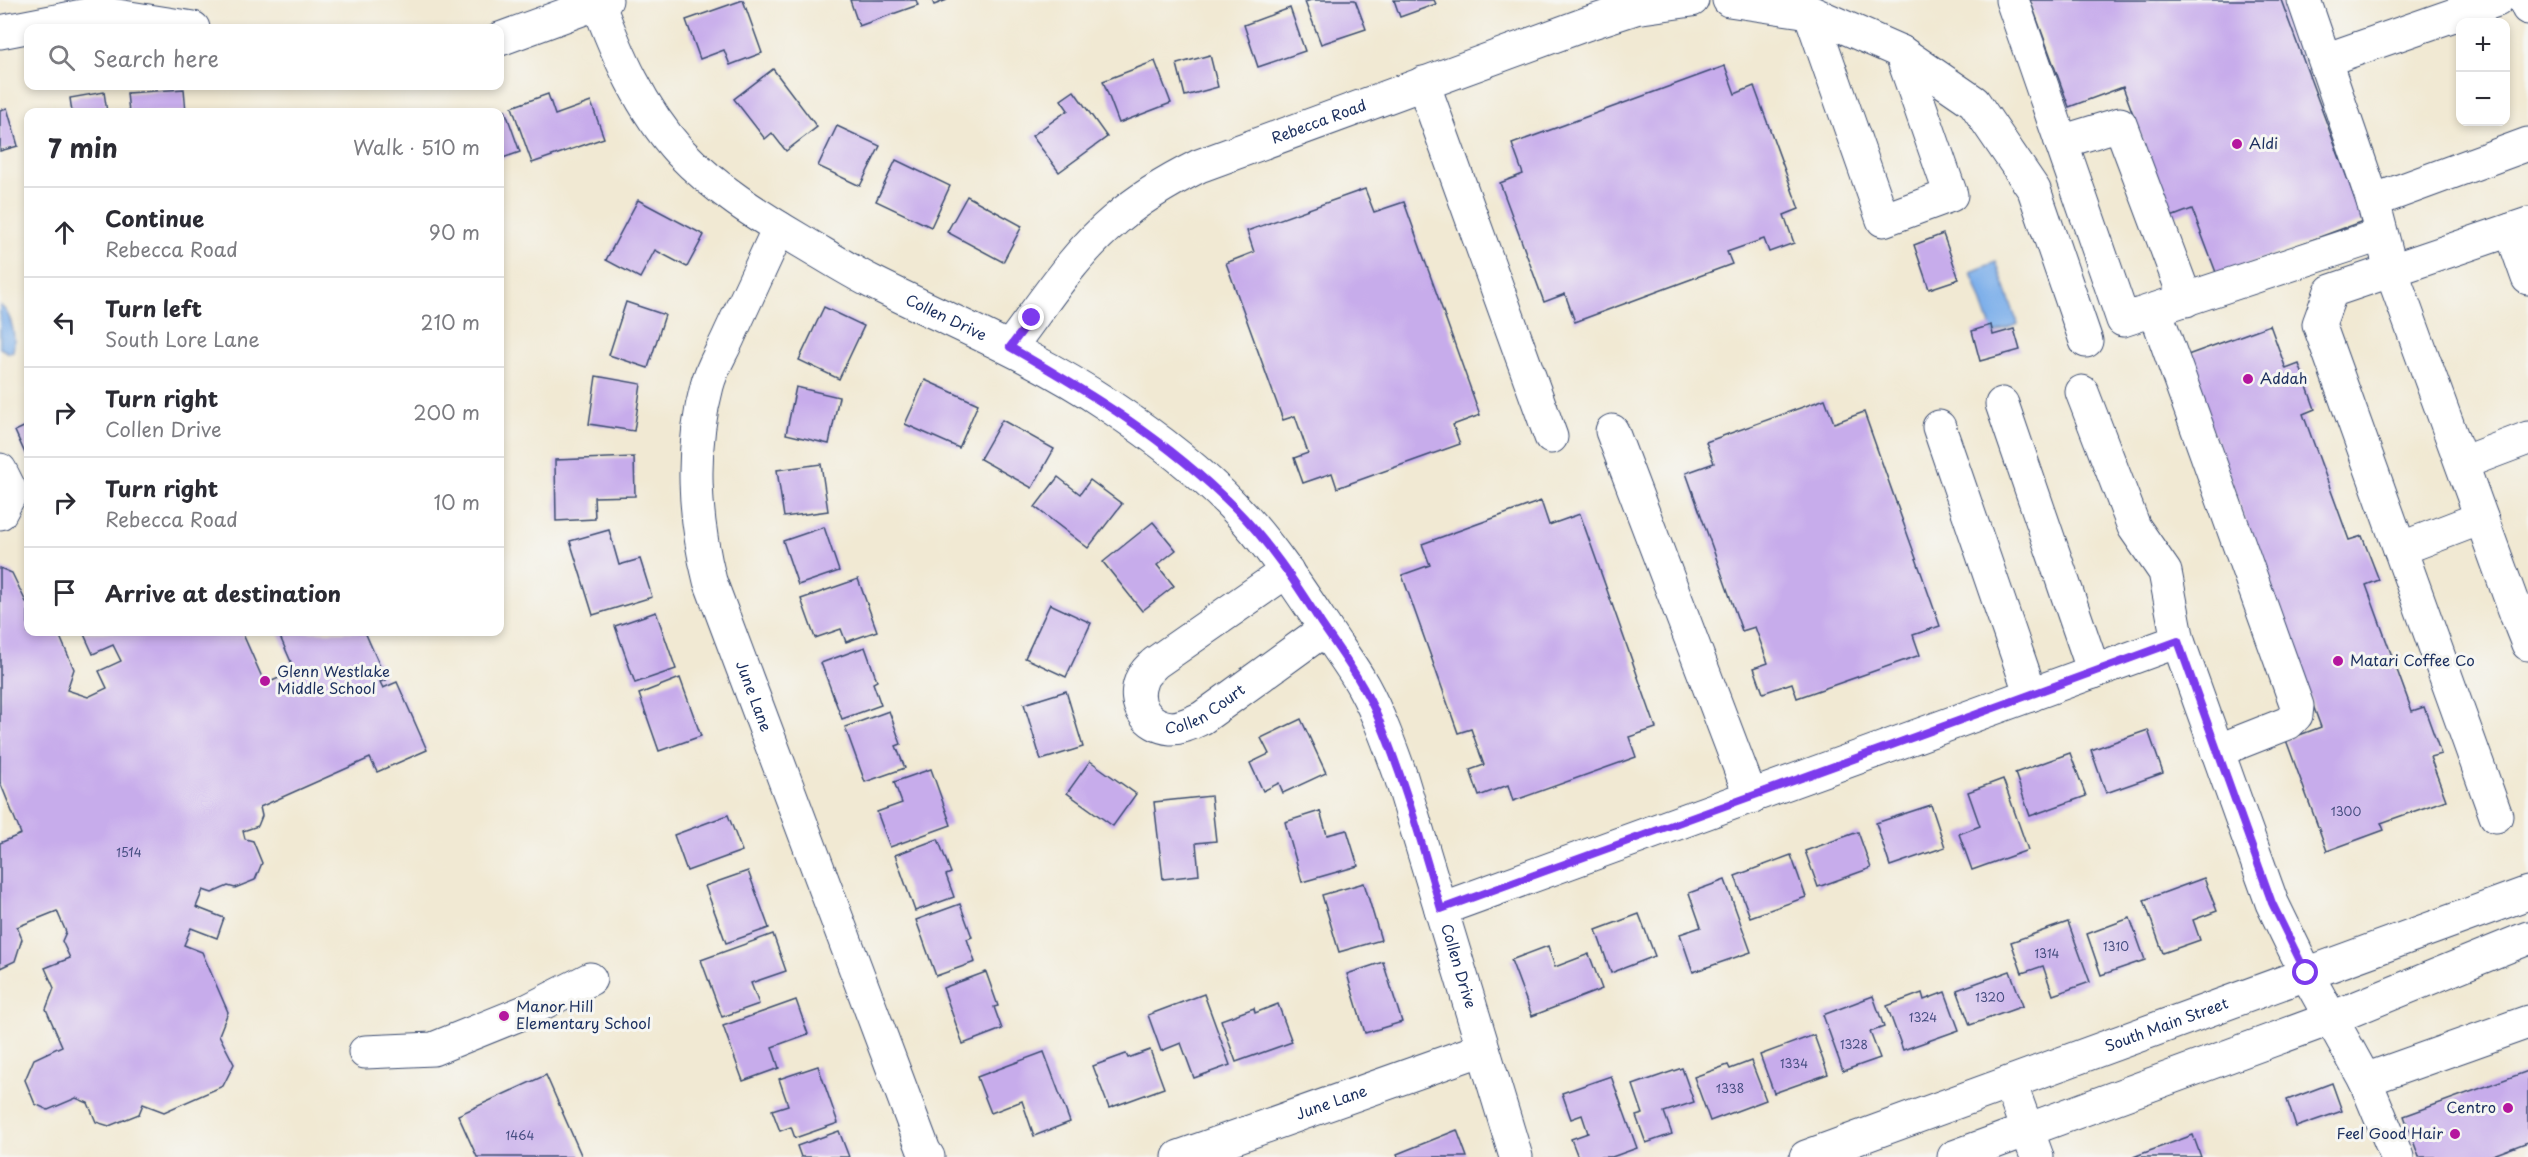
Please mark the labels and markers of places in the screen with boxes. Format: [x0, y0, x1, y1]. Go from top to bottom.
place label: Aldi [2249, 131, 2278, 154]
marker: Aldi [2230, 137, 2244, 151]
place label: Addah [2260, 366, 2308, 389]
marker: Addah [2241, 372, 2255, 386]
place label: Matari Coffee Co [2350, 648, 2475, 671]
marker: Matari Coffee Co [2331, 654, 2345, 668]
place label: Glenn Westlake Middle School [277, 659, 390, 699]
marker: Glenn Westlake Middle School [258, 674, 272, 688]
place label: Manor Hill Elementary School [516, 994, 651, 1034]
marker: Manor Hill Elementary School [497, 1009, 511, 1023]
place label: Centro [2446, 1095, 2496, 1118]
marker: Centro [2501, 1101, 2515, 1115]
place label: Feel Good Hair [2337, 1121, 2443, 1144]
marker: Feel Good Hair [2448, 1127, 2462, 1141]

